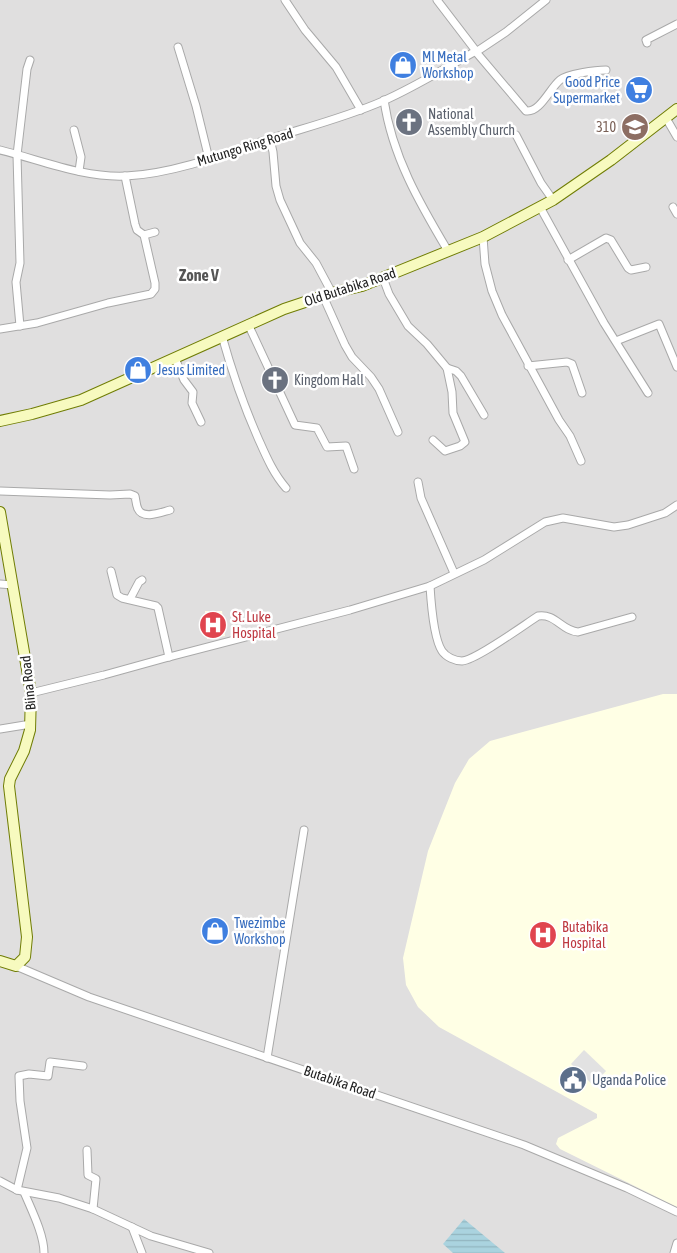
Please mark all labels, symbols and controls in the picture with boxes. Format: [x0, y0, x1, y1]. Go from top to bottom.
place label: Ml Metal Workshop [422, 49, 474, 81]
shop icon: Ml Metal Workshop [388, 50, 418, 80]
place label: Good Price Supermarket [553, 74, 620, 106]
supermarket icon: Good Price Supermarket [624, 75, 654, 105]
place label: National Assembly Church [428, 106, 515, 138]
church icon: National Assembly Church [394, 107, 424, 137]
school or university icon: 310 [620, 112, 650, 142]
place label: 310 [596, 119, 616, 135]
street label: Mutungo Ring Road [195, 125, 295, 169]
street label: Old Butabika Road [302, 265, 398, 309]
district label: Zone V [179, 266, 219, 284]
shop icon: Jesus Limited [123, 355, 153, 385]
place label: Jesus Limited [157, 362, 225, 378]
church icon: Kingdom Hall [260, 365, 290, 395]
place label: Kingdom Hall [294, 372, 364, 388]
place label: St. Luke Hospital [232, 609, 276, 641]
hospital icon: St. Luke Hospital [198, 610, 228, 640]
street label: Biina Road [17, 655, 39, 711]
place label: Twezimbe Workshop [234, 915, 286, 947]
shop icon: Twezimbe Workshop [200, 916, 230, 946]
place label: Butabika Hospital [562, 919, 608, 951]
hospital icon: Butabika Hospital [528, 920, 558, 950]
street label: Butabika Road [302, 1062, 378, 1102]
public building icon: Uganda Police [558, 1065, 588, 1095]
place label: Uganda Police [592, 1072, 666, 1088]

